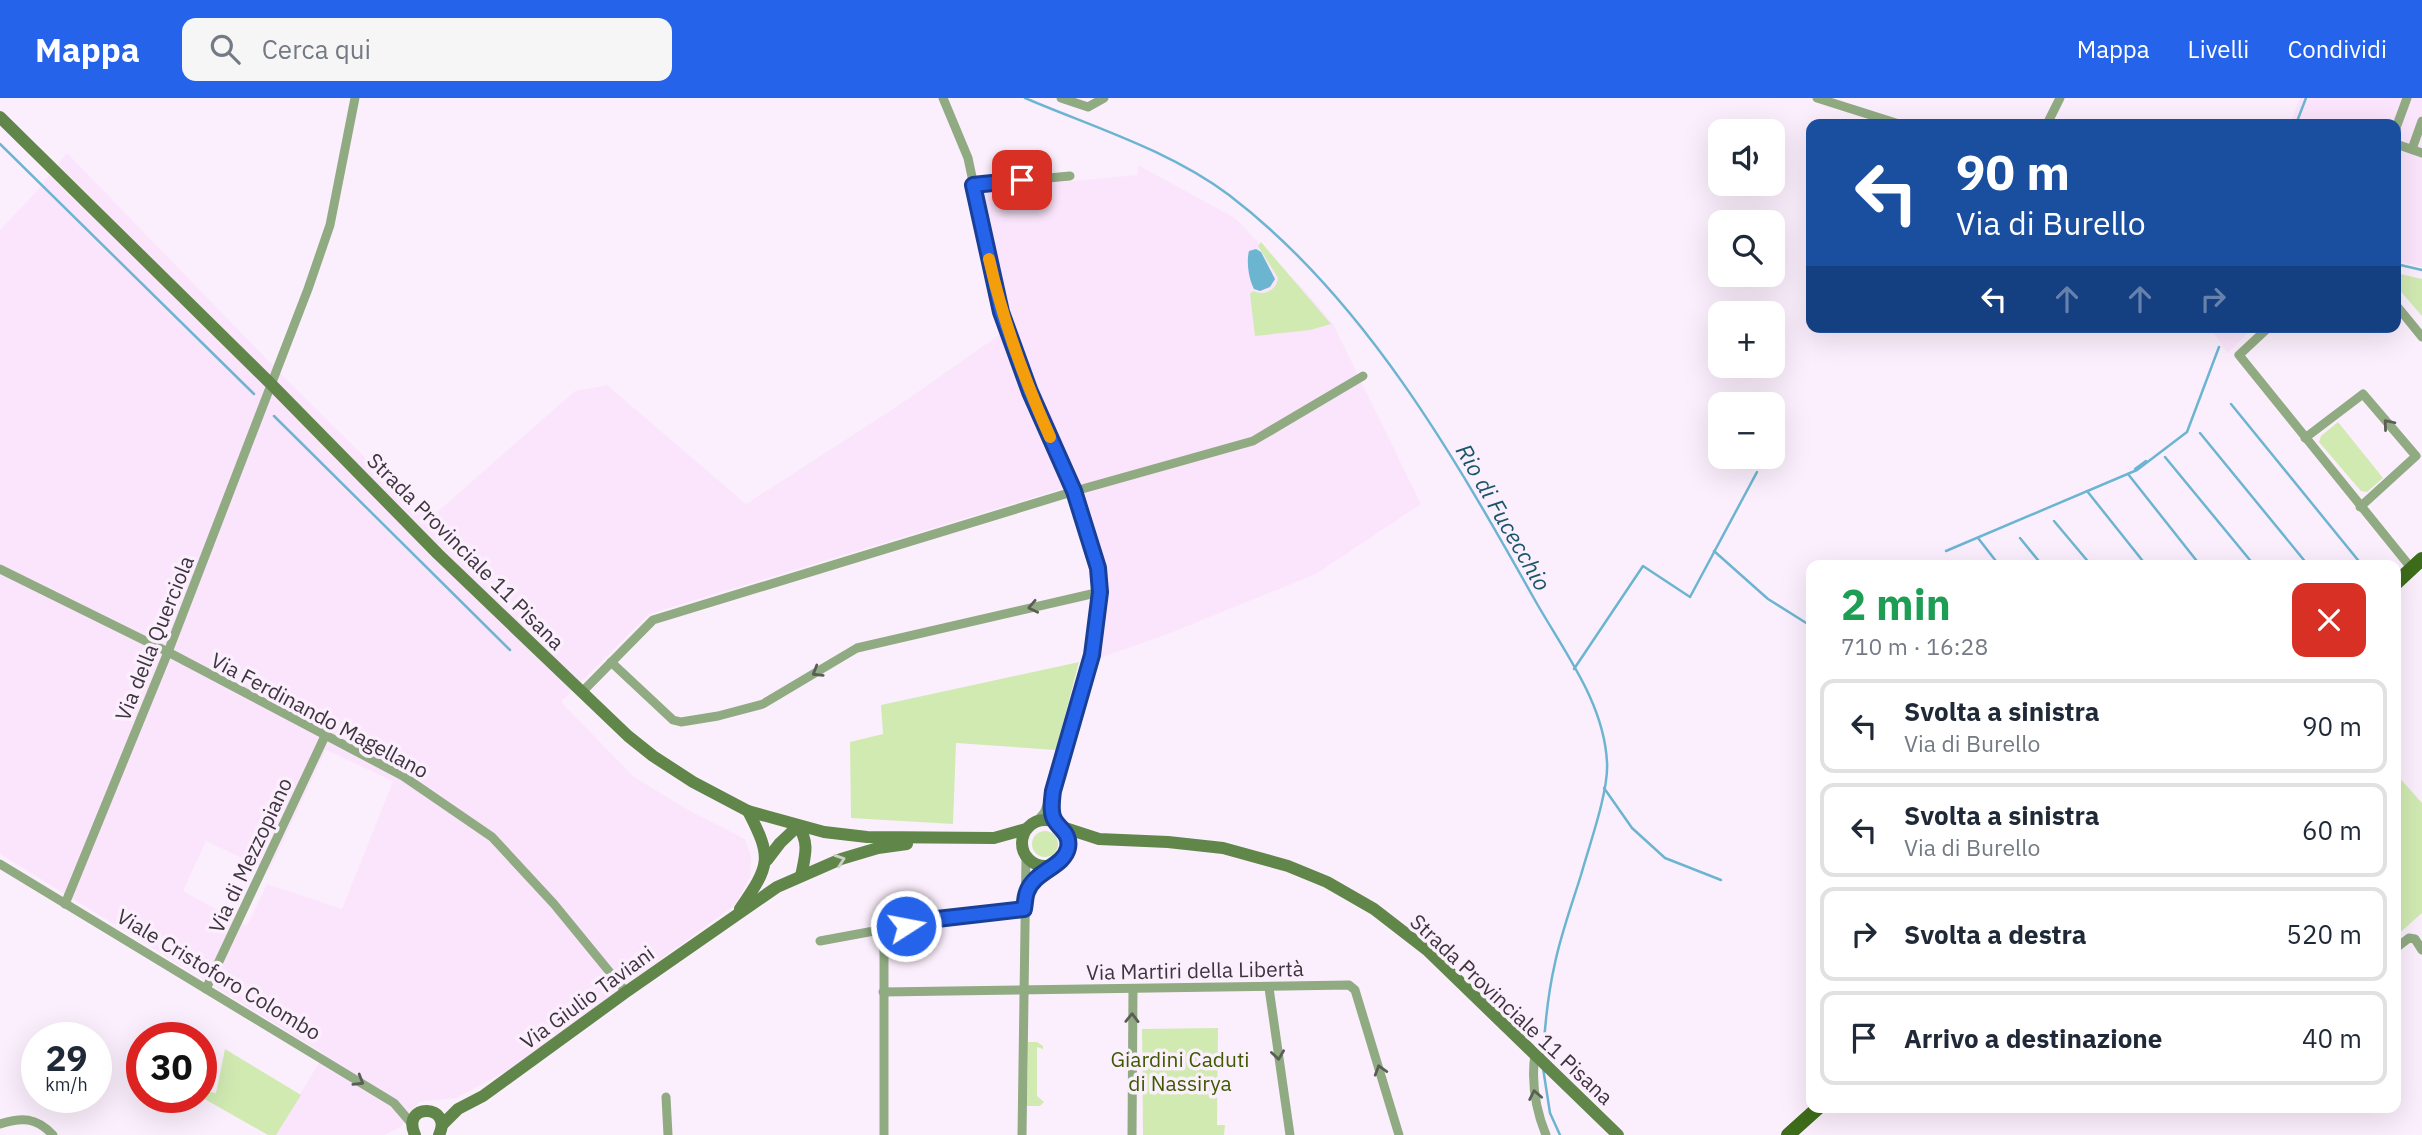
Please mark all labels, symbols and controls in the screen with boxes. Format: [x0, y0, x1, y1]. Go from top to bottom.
search box [182, 18, 672, 81]
text: Mappa [35, 28, 140, 71]
icon: search [206, 30, 244, 68]
text: Cerca qui [262, 32, 371, 66]
text: Mappa [2077, 33, 2150, 65]
text: Livelli [2188, 33, 2249, 65]
text: Condividi [2287, 33, 2387, 65]
map controls [1708, 119, 1785, 469]
button: sound [1708, 119, 1785, 196]
text: 90 m [1956, 140, 2070, 203]
icon: left [1841, 147, 1932, 238]
pin [992, 150, 1052, 210]
icon: arrive [1003, 161, 1041, 199]
text: Via di Burello [1956, 202, 2146, 244]
button: search [1708, 210, 1785, 287]
icon: left [1975, 280, 2013, 318]
icon: ahead [2048, 280, 2086, 318]
icon: ahead [2121, 280, 2159, 318]
icon: right [2194, 280, 2232, 318]
button: + [1708, 301, 1785, 378]
button: − [1708, 392, 1785, 469]
one-way arrow [2384, 419, 2396, 432]
water label: Rio di Fucecchio [1450, 438, 1558, 596]
street label: Strada Provinciale 11 Pisana [361, 446, 571, 656]
street label: Via della Querciola [108, 551, 200, 725]
text: 2 min [1841, 577, 1951, 632]
button: close [2292, 583, 2366, 657]
one-way arrow [1027, 598, 1039, 613]
text: 710 m · 16:28 [1841, 631, 1988, 661]
street label: Via Ferdinando Magellano [206, 646, 434, 784]
one-way arrow [812, 664, 824, 677]
text: Svolta a sinistra [1904, 694, 2100, 728]
icon: left [1845, 707, 1883, 745]
text: 90 m [2302, 709, 2362, 743]
text: Via di Burello [1904, 728, 2040, 758]
street label: Via di Mezzopiano [202, 773, 298, 937]
text: Svolta a sinistra [1904, 798, 2100, 832]
icon: left [1845, 811, 1883, 849]
text: 60 m [2302, 813, 2362, 847]
text: Via di Burello [1904, 832, 2040, 862]
one-way arrow [834, 854, 846, 868]
position arrow [869, 889, 943, 963]
street label: Viale Cristoforo Colombo [112, 902, 326, 1046]
street label: Strada Provinciale 11 Pisana [1404, 907, 1620, 1111]
icon: right [1845, 915, 1883, 953]
text: Svolta a destra [1904, 917, 2086, 951]
text: 520 m [2286, 917, 2362, 951]
street label: Via Giulio Taviani [514, 939, 660, 1055]
street label: Via Martiri della Libertà [1086, 954, 1304, 986]
one-way arrow [1124, 1012, 1140, 1023]
icon: arrive [1845, 1019, 1883, 1057]
text: Arrivo a destinazione [1904, 1021, 2162, 1055]
text: 40 m [2302, 1021, 2362, 1055]
speed limit sign: 30 [126, 1022, 217, 1113]
text: 29 [45, 1035, 88, 1081]
park label: Giardini Caduti di Nassirya [1110, 1045, 1250, 1097]
one-way arrow [1271, 1049, 1286, 1061]
one-way arrow [1373, 1064, 1388, 1076]
text: km/h [45, 1073, 88, 1096]
one-way arrow [351, 1073, 364, 1086]
one-way arrow [1528, 1089, 1543, 1101]

